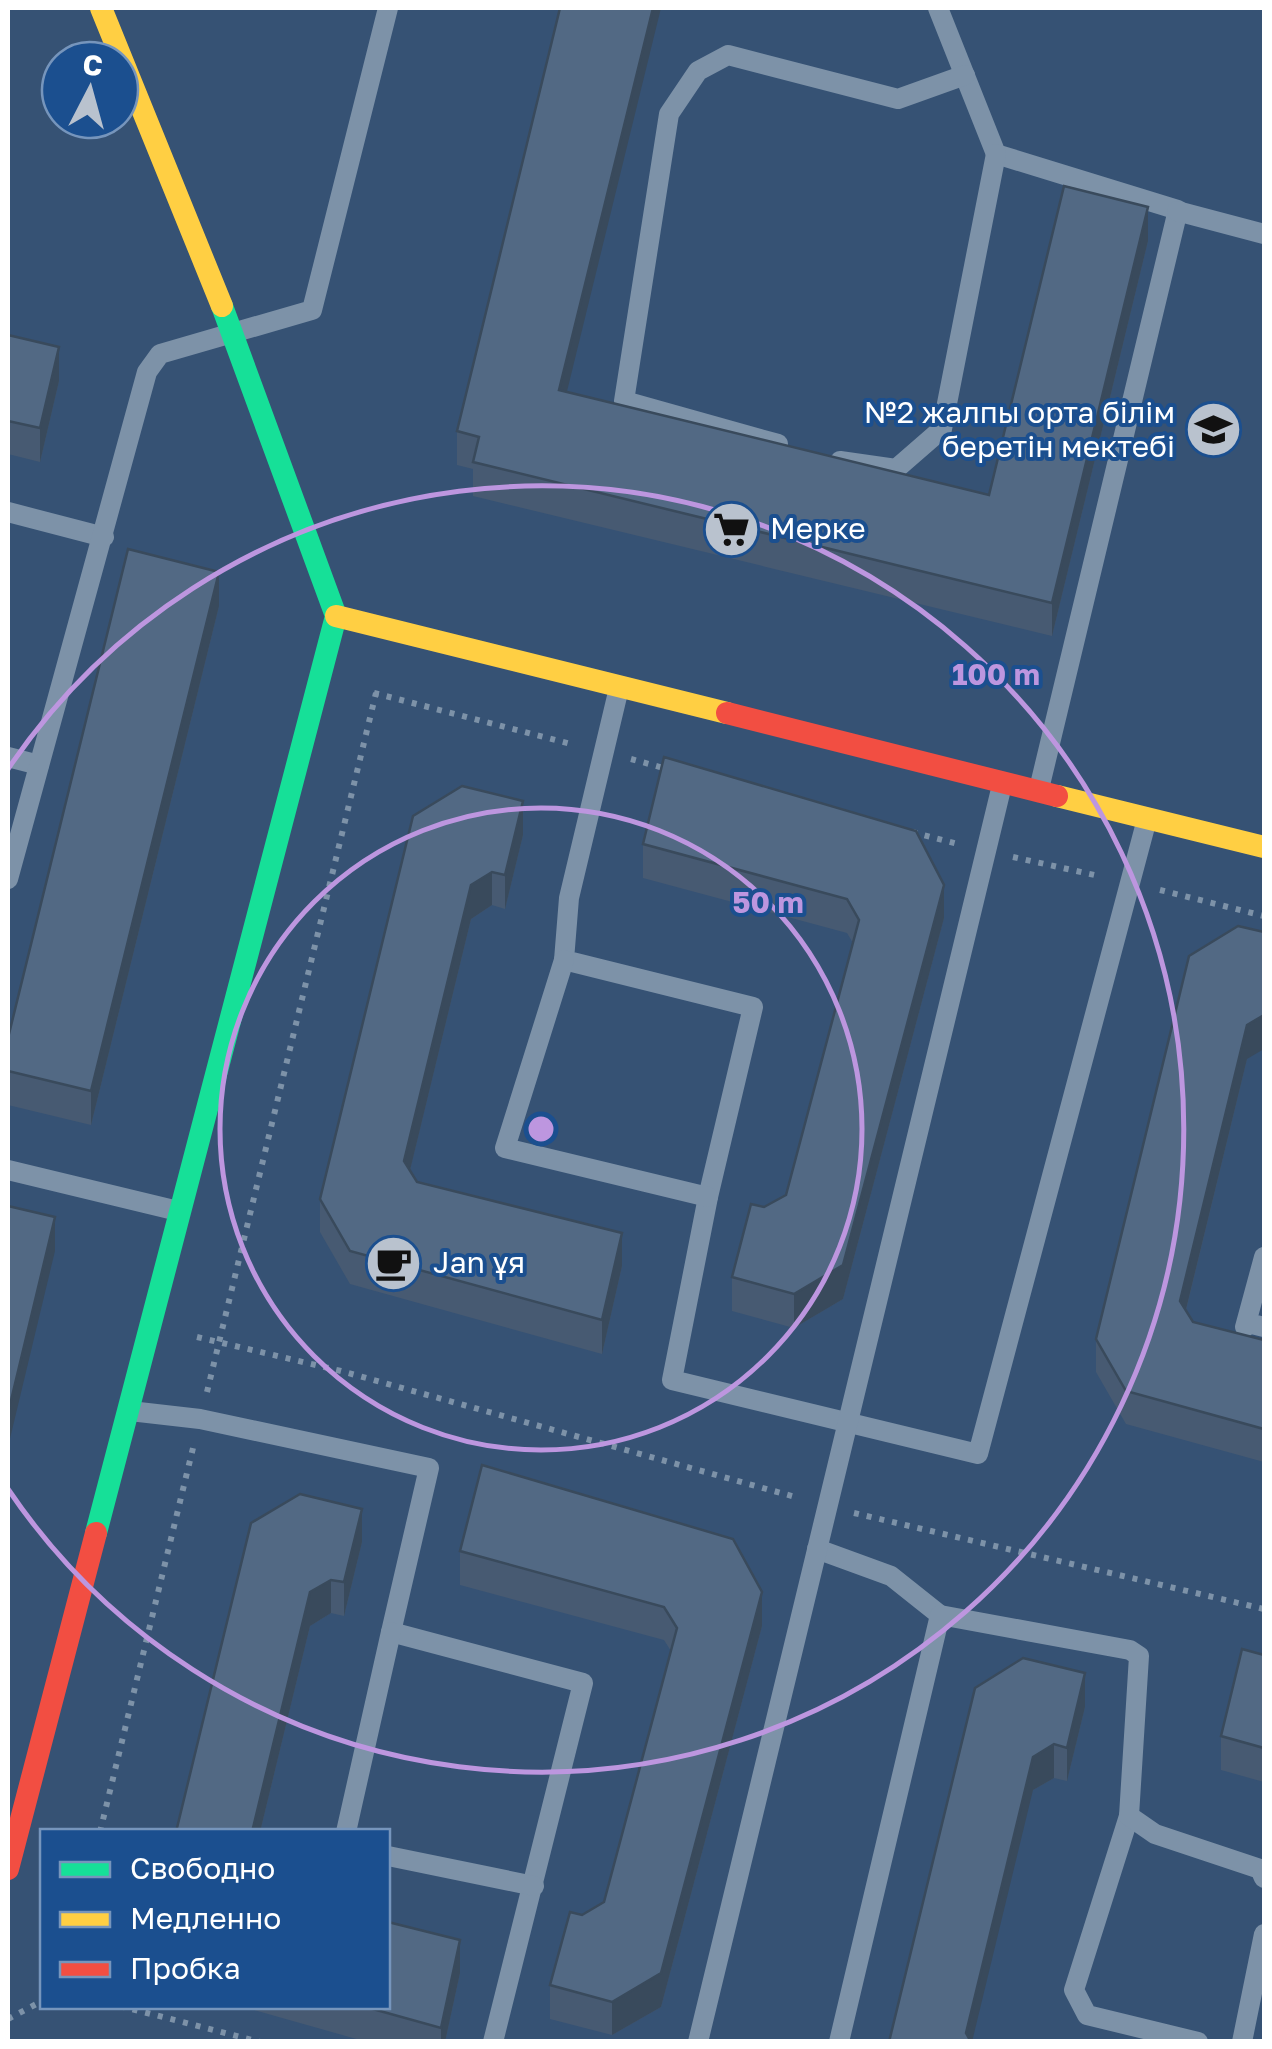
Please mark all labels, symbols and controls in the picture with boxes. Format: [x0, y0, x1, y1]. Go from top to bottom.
north arrow [40, 40, 140, 140]
text: С [81, 47, 104, 82]
place label: №2 жалпы орта білім беретін мектебі [864, 394, 1175, 464]
school or university icon: №2 жалпы орта білім беретін мектебі [1184, 400, 1244, 460]
supermarket icon: Мерке [701, 499, 761, 559]
place label: Мерке [770, 510, 866, 546]
text: 100 m [952, 656, 1040, 692]
text: 50 m [732, 884, 804, 920]
centre of rings [523, 1111, 559, 1147]
cafe icon: Jan ұя [364, 1233, 424, 1293]
place label: Jan ұя [433, 1244, 525, 1280]
legend [40, 1829, 390, 2009]
text: Свободно [130, 1850, 275, 1886]
text: Медленно [130, 1900, 281, 1936]
text: Пробка [130, 1950, 241, 1986]

